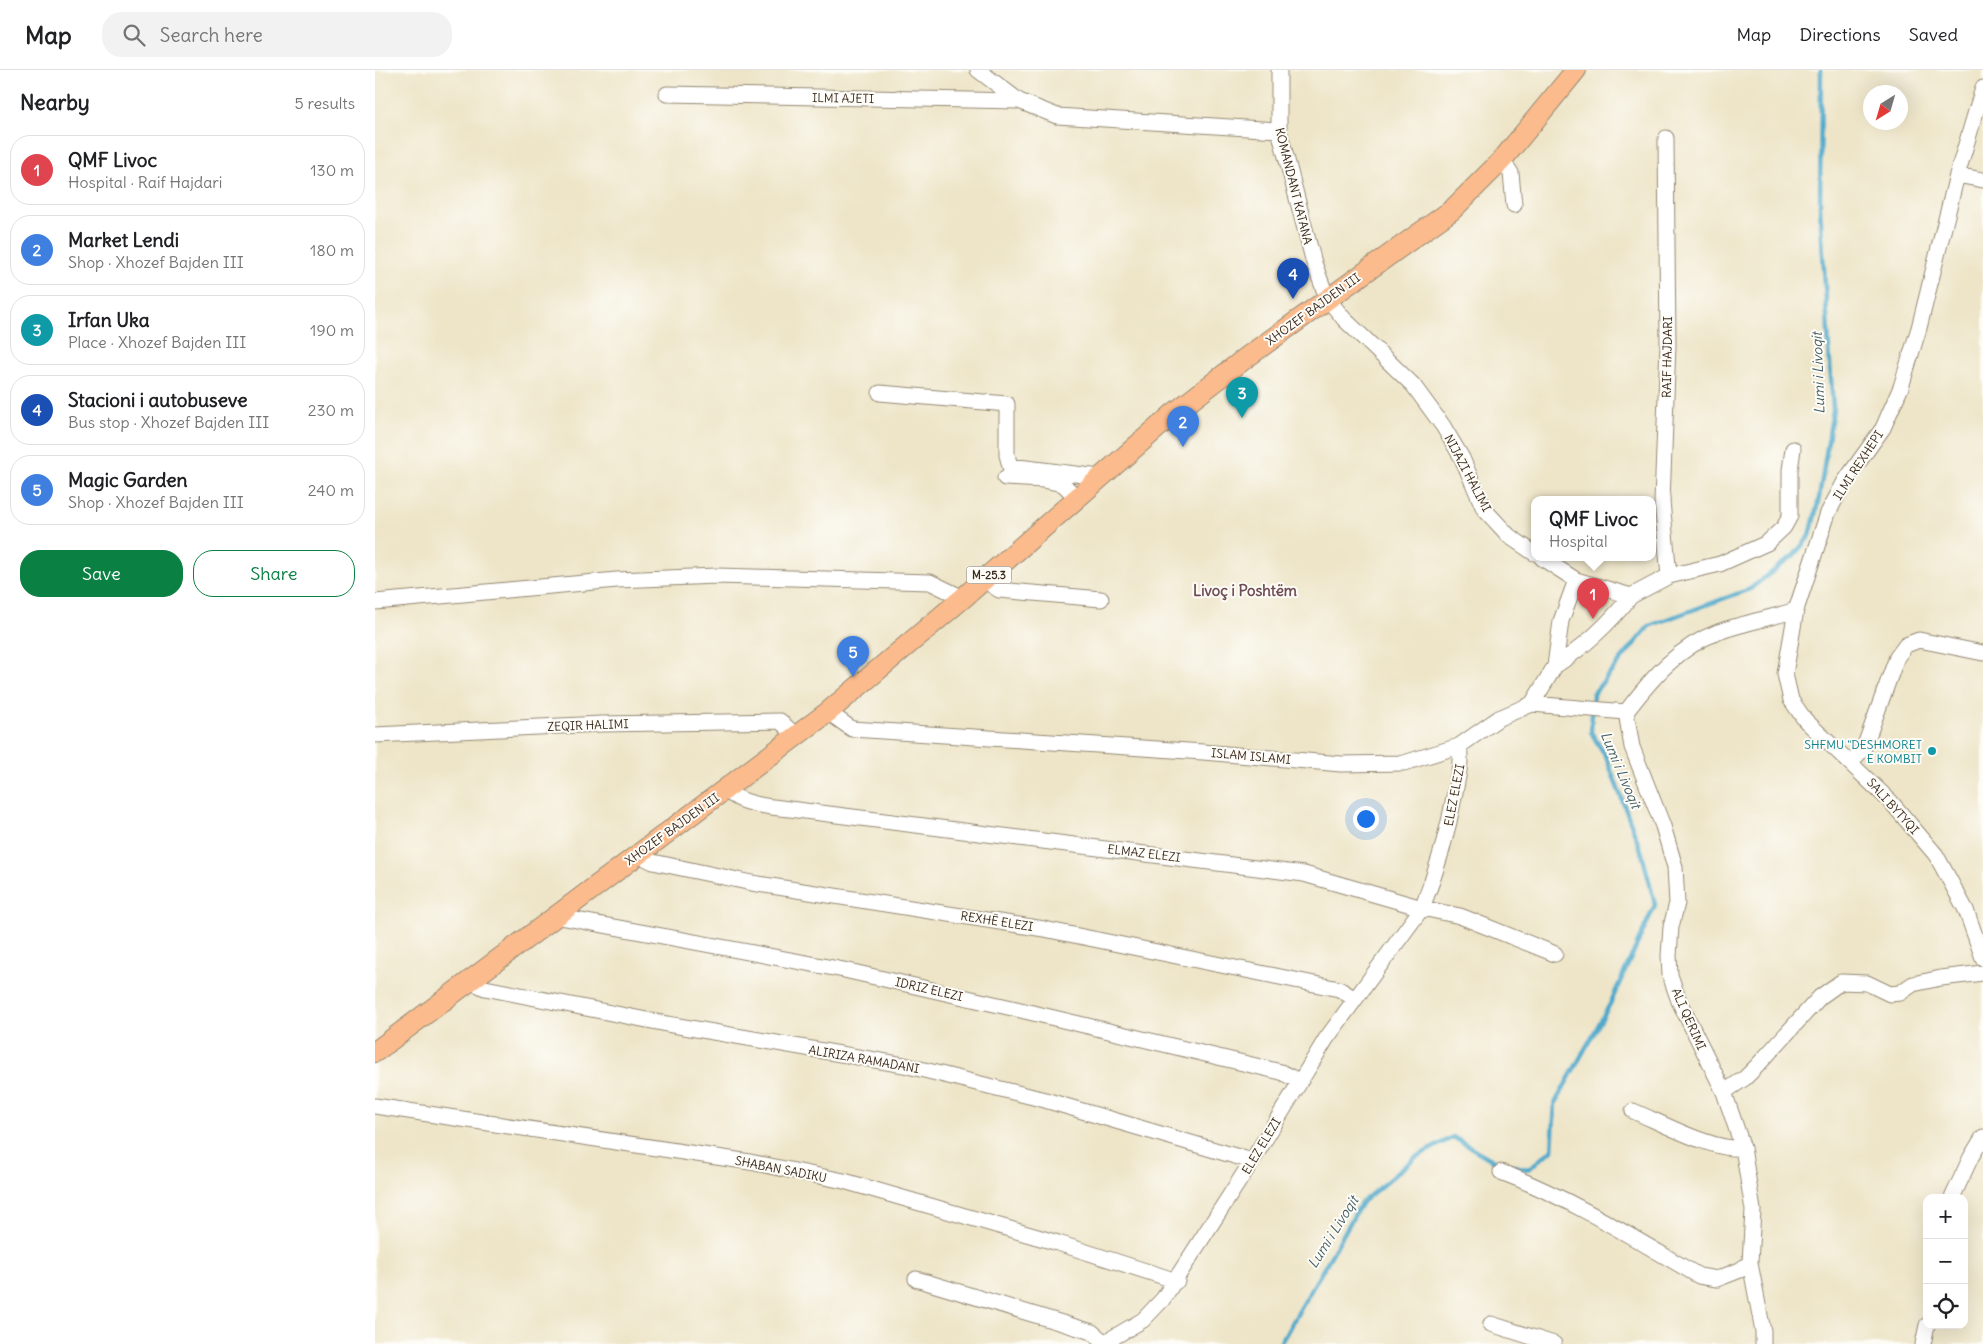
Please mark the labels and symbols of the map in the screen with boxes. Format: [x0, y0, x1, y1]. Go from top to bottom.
north arrow [1863, 85, 1908, 130]
street label: ILMI AJETI [812, 90, 874, 106]
street label: KOMANDANT KATANA [1272, 126, 1316, 246]
pin: 4 [1277, 258, 1309, 299]
street label: XHOZEF BAJDEN III [1263, 270, 1363, 348]
street label: RAIF HAJDARI [1659, 316, 1675, 398]
water label: Lumi i Livoqit [1807, 330, 1828, 414]
pin: 3 [1226, 377, 1258, 418]
pin: 2 [1167, 406, 1199, 447]
street label: ILMI REXHEPI [1830, 427, 1886, 503]
street label: NIJAZI HALIMI [1441, 432, 1495, 514]
road number: M-25.3 [967, 566, 1011, 584]
pin: 1 [1577, 578, 1609, 619]
district label: Livoç i Poshtëm [1193, 581, 1297, 601]
pin: 5 [837, 636, 869, 677]
street label: ZEQIR HALIMI [547, 716, 629, 734]
water label: Lumi i Livoqit [1597, 729, 1646, 813]
place label: SHFMU "DESHMORET E KOMBIT [1804, 737, 1922, 766]
street label: ISLAM ISLAMI [1211, 745, 1291, 767]
marker: SHFMU "DESHMORET E KOMBIT [1926, 745, 1938, 757]
street label: ELEZ ELEZI [1441, 763, 1467, 827]
street label: SALI BYTYQI [1864, 775, 1922, 837]
street label: XHOZEF BAJDEN III [622, 790, 722, 868]
your location [1353, 806, 1379, 832]
street label: ELMAZ ELEZI [1107, 841, 1181, 865]
street label: REXHË ELEZI [960, 908, 1034, 934]
street label: IDRIZ ELEZI [894, 974, 964, 1004]
street label: ALI QERIMI [1669, 986, 1709, 1052]
street label: ALIRIZA RAMADANI [807, 1042, 921, 1076]
street label: ELEZ ELEZI [1238, 1115, 1284, 1177]
street label: SHABAN SADIKU [734, 1153, 828, 1185]
water label: Lumi i Livoqit [1304, 1191, 1364, 1271]

